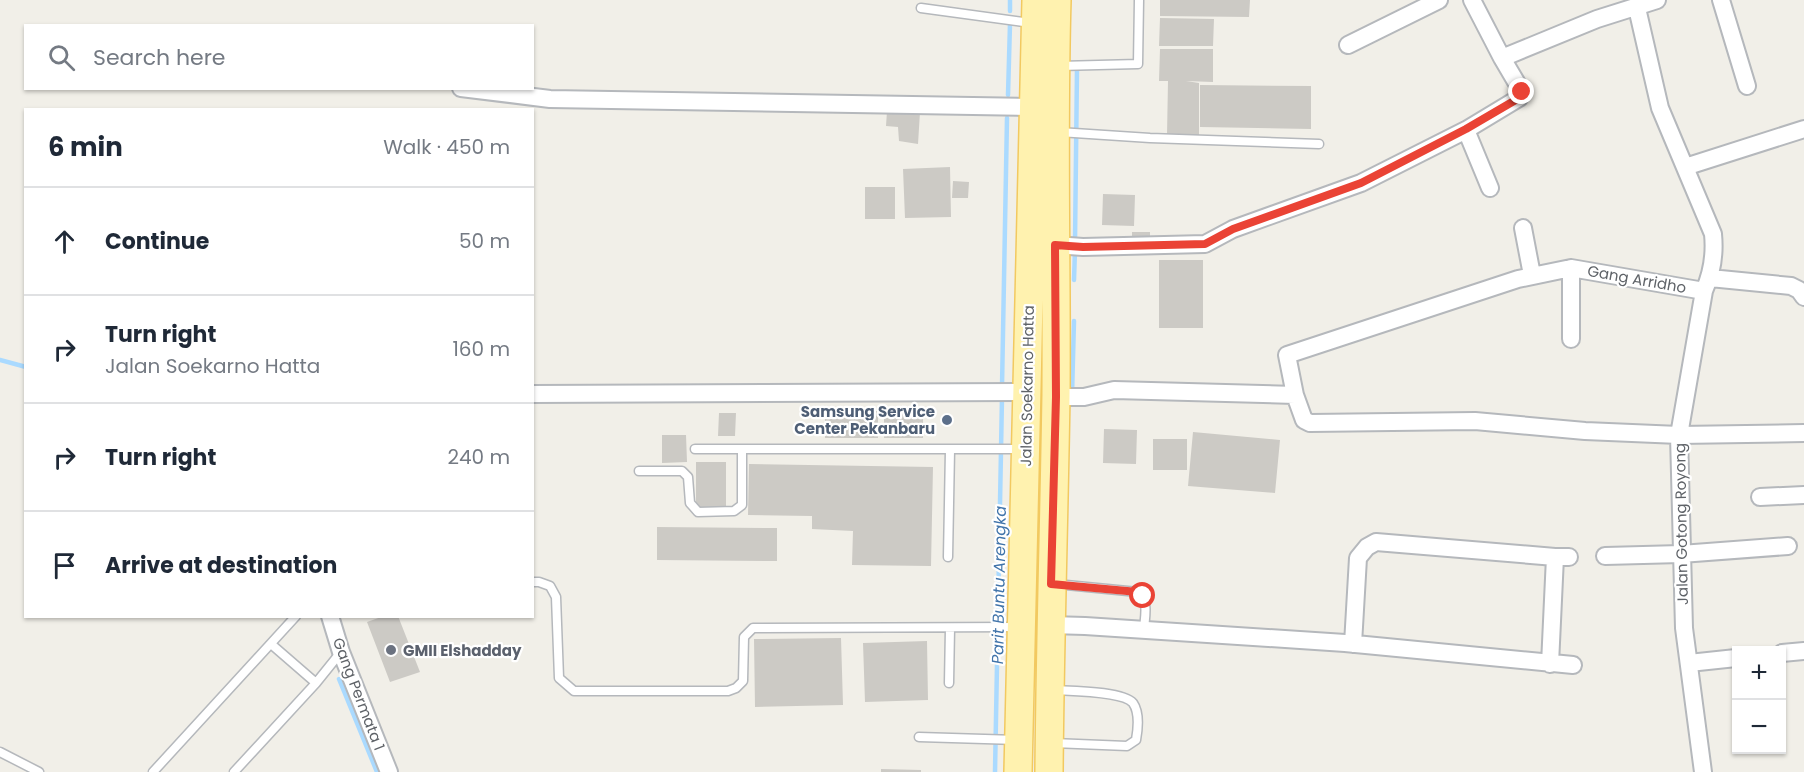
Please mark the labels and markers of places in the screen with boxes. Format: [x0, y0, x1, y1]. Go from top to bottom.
place label: Samsung Service Center Pekanbaru [794, 401, 935, 439]
marker: Samsung Service Center Pekanbaru [940, 413, 954, 427]
place label: GMII Elshadday [403, 640, 522, 661]
marker: GMII Elshadday [384, 643, 398, 657]

